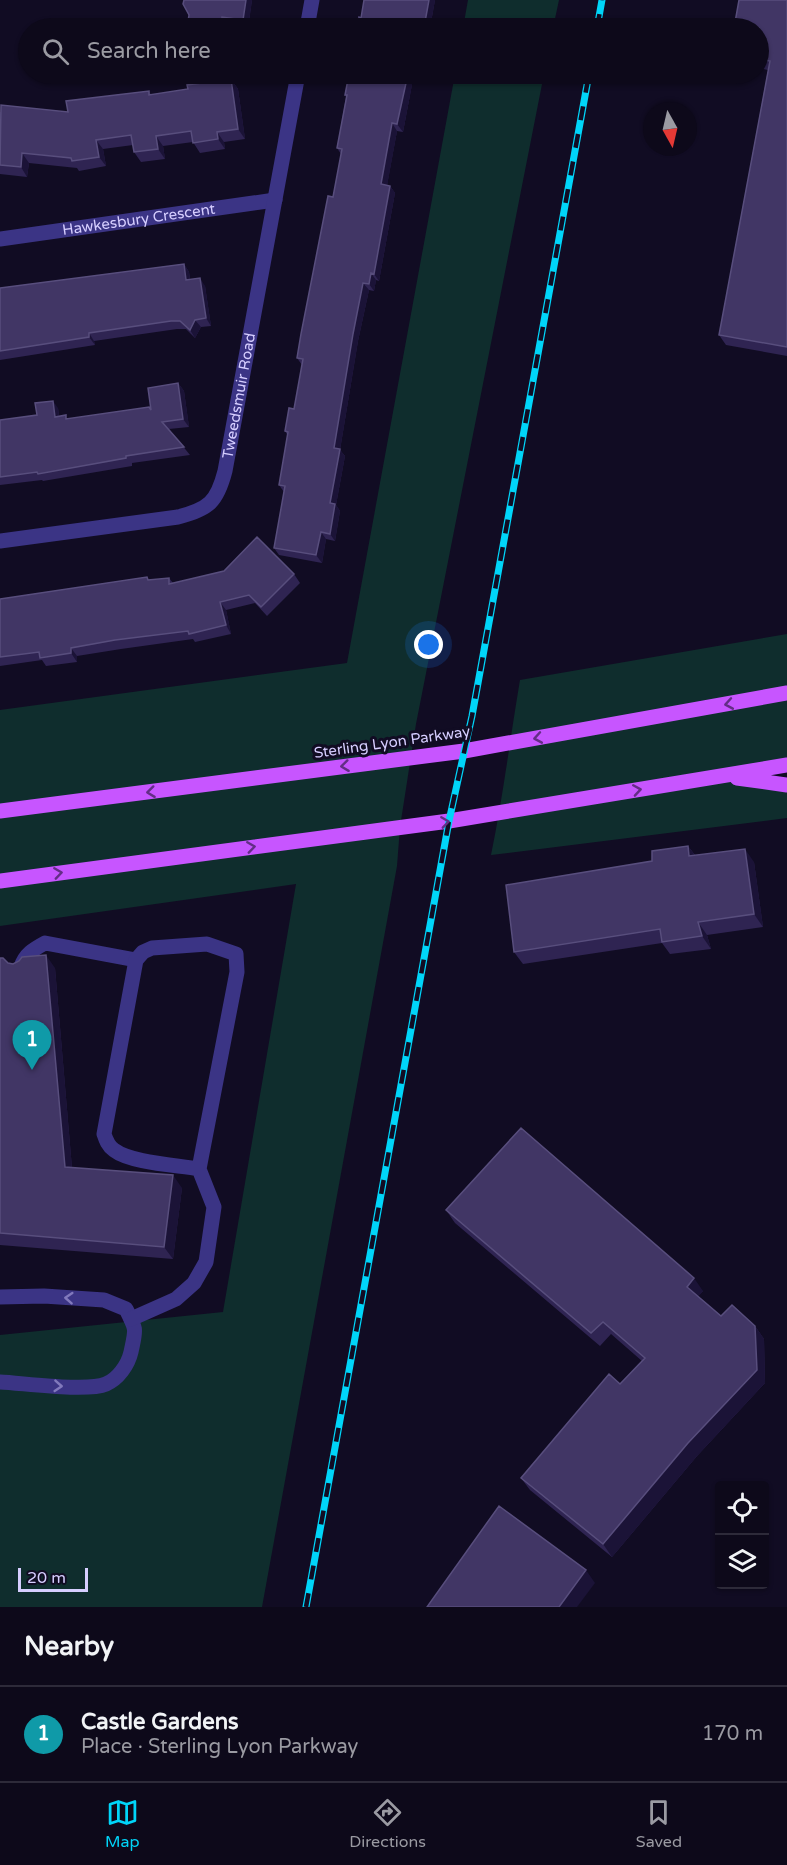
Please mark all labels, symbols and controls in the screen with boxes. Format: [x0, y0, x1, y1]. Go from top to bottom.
search box [18, 18, 769, 84]
icon: search [39, 35, 72, 68]
text: Search here [87, 38, 211, 64]
north arrow [643, 102, 697, 156]
street label: Hawkesbury Crescent [61, 200, 217, 239]
street label: Tweedsmuir Road [218, 331, 259, 460]
your location [414, 630, 443, 659]
one-way arrow [725, 697, 734, 709]
street label: Sterling Lyon Parkway [313, 722, 471, 762]
one-way arrow [533, 731, 543, 744]
one-way arrow [340, 760, 349, 772]
one-way arrow [147, 785, 156, 797]
one-way arrow [632, 785, 642, 797]
one-way arrow [440, 816, 449, 828]
one-way arrow [247, 842, 256, 854]
one-way arrow [53, 868, 63, 880]
pin: 1 [12, 1020, 51, 1070]
one-way arrow [65, 1291, 74, 1304]
one-way arrow [54, 1379, 63, 1392]
map controls [715, 1481, 769, 1589]
button: locate [715, 1481, 769, 1535]
button: layers [715, 1535, 769, 1589]
scale bar [18, 1565, 88, 1592]
text: 20 m [27, 1568, 66, 1588]
text: Nearby [24, 1631, 114, 1662]
text: Castle Gardens [81, 1709, 239, 1735]
text: 1 [37, 1722, 50, 1746]
text: 170 m [702, 1722, 763, 1746]
text: Place · Sterling Lyon Parkway [81, 1735, 358, 1759]
tab: Map [105, 1796, 139, 1852]
tab: Directions [349, 1796, 426, 1852]
tab: Saved [636, 1796, 682, 1852]

